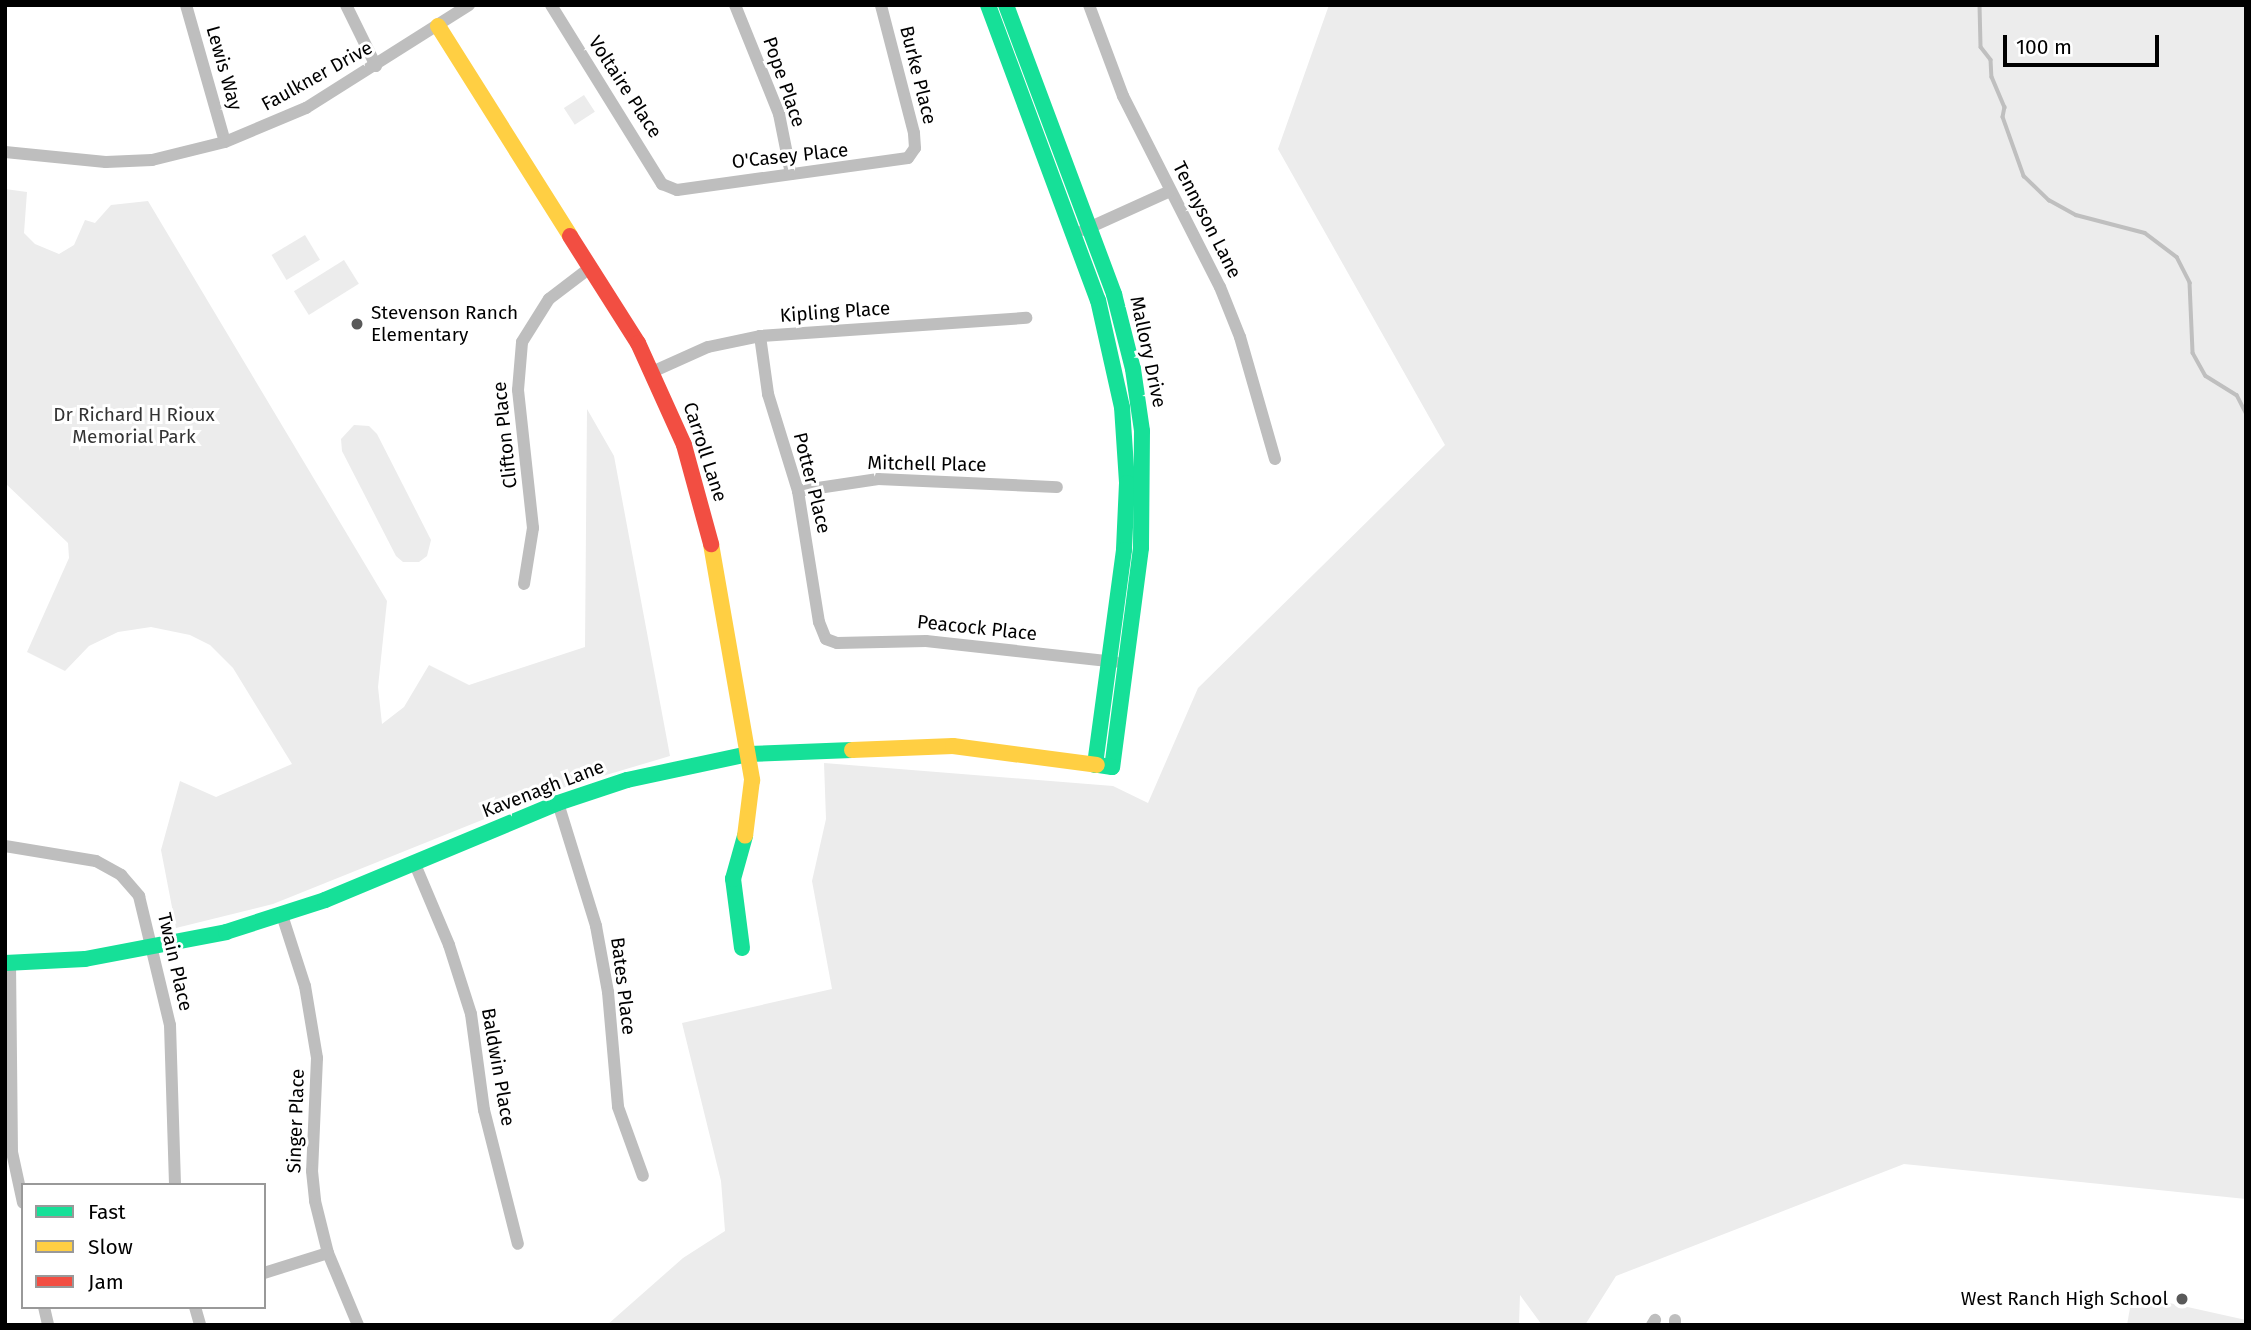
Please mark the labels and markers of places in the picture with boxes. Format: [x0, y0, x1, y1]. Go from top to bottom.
place label: Stevenson Ranch Elementary [371, 302, 518, 346]
marker: Stevenson Ranch Elementary [349, 316, 365, 332]
place label: West Ranch High School [1961, 1288, 2168, 1310]
marker: West Ranch High School [2174, 1291, 2190, 1307]

